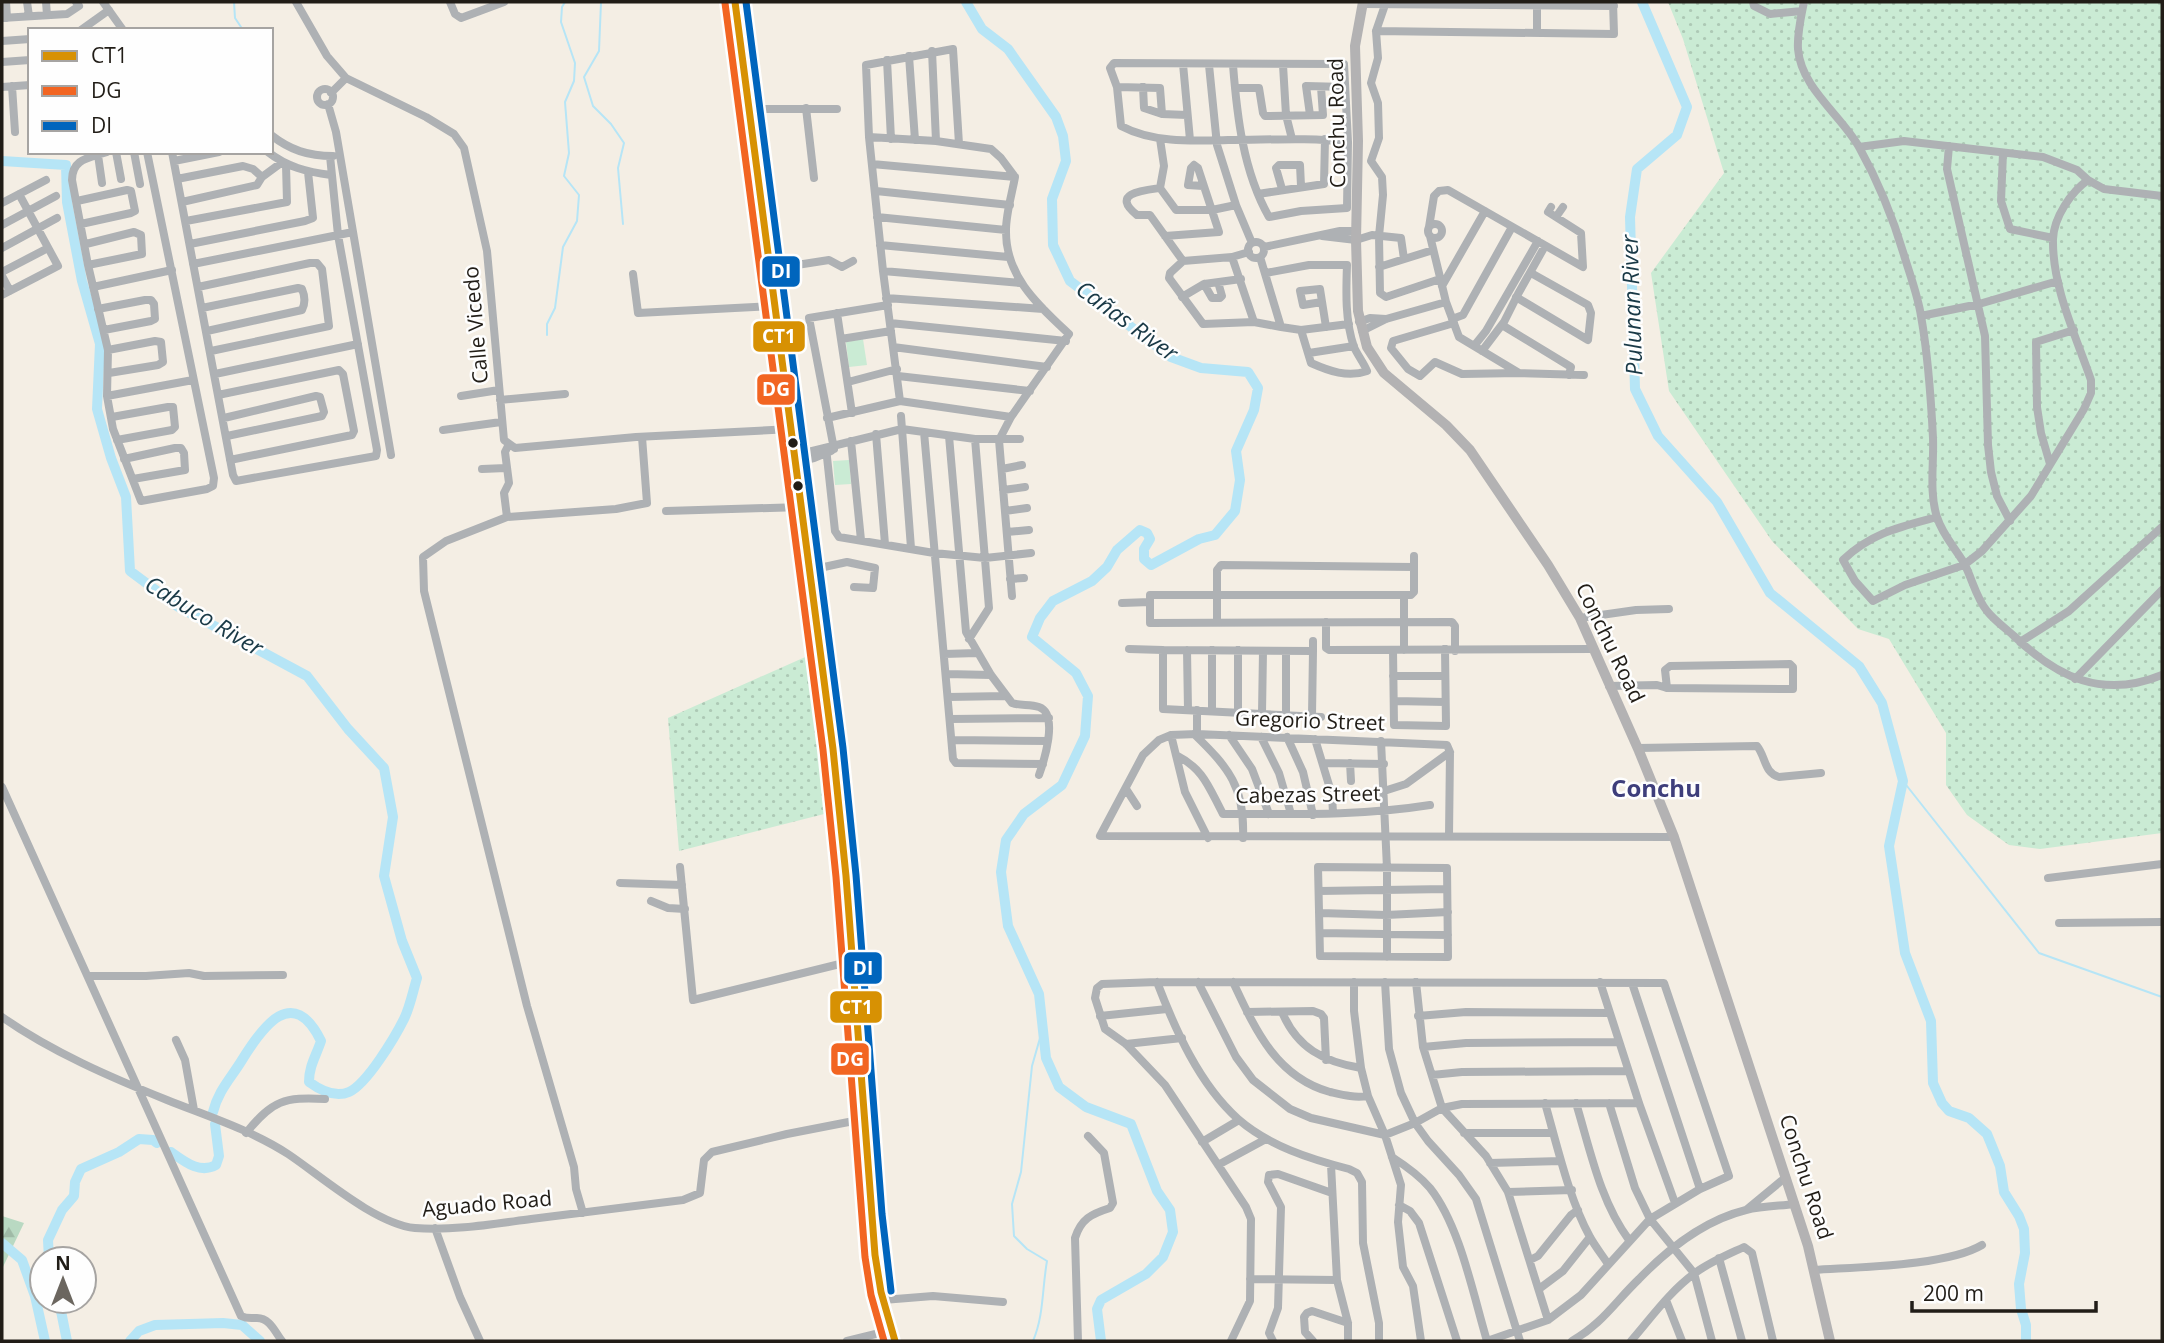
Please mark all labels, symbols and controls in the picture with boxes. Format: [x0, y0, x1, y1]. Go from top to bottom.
legend [28, 28, 273, 154]
text: CT1 [91, 41, 128, 69]
street label: Conchu Road [1321, 58, 1351, 188]
text: DG [91, 76, 122, 104]
text: DI [91, 111, 112, 139]
water label: Pulunan River [1613, 233, 1649, 376]
line badge: DI [761, 255, 801, 288]
text: DI [771, 258, 791, 284]
street label: Calle Vicedo [456, 265, 494, 385]
water label: Cañas River [1070, 272, 1186, 369]
line badge: CT1 [752, 320, 806, 353]
text: CT1 [762, 323, 796, 349]
line badge: DG [756, 373, 796, 406]
text: DG [762, 376, 790, 402]
unlabelled marker [786, 436, 800, 450]
unlabelled marker [791, 479, 805, 493]
water label: Cabuco River [139, 567, 270, 663]
street label: Conchu Road [1570, 578, 1652, 707]
street label: Gregorio Street [1234, 703, 1386, 737]
district label: Conchu [1611, 771, 1701, 804]
street label: Cabezas Street [1235, 779, 1381, 809]
line badge: DI [843, 951, 883, 985]
text: DI [853, 955, 873, 981]
line badge: CT1 [829, 990, 883, 1024]
text: CT1 [839, 994, 873, 1020]
line badge: DG [830, 1042, 870, 1076]
text: DG [836, 1046, 864, 1072]
street label: Conchu Road [1774, 1110, 1840, 1243]
street label: Aguado Road [421, 1183, 553, 1223]
north arrow [28, 1245, 98, 1315]
text: N [55, 1250, 71, 1276]
scale bar [1912, 1270, 2096, 1314]
text: 200 m [1923, 1279, 1984, 1307]

